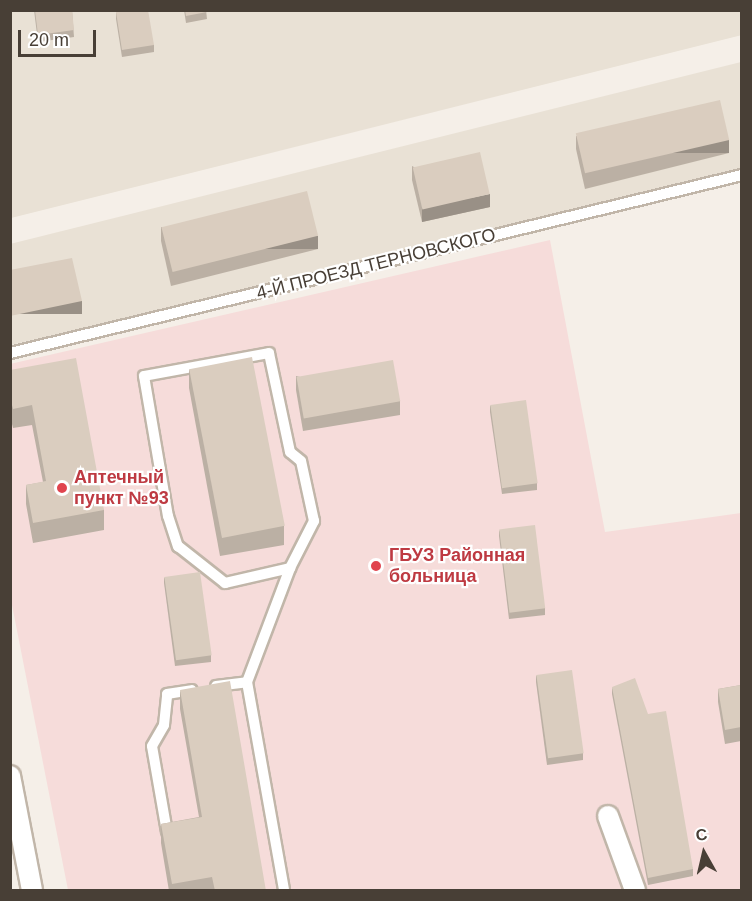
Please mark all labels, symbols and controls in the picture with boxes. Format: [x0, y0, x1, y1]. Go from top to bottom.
scale bar [21, 18, 99, 56]
text: 20 m [29, 30, 69, 50]
street label: 4-Й ПРОЕЗД ТЕРНОВСКОГО [254, 224, 498, 304]
place label: Аптечный пункт №93 [74, 467, 169, 510]
marker: Аптечный пункт №93 [55, 481, 69, 495]
place label: ГБУЗ Районная больница [389, 545, 525, 588]
marker: ГБУЗ Районная больница [367, 557, 385, 575]
north arrow [674, 823, 734, 883]
text: С [695, 825, 708, 844]

